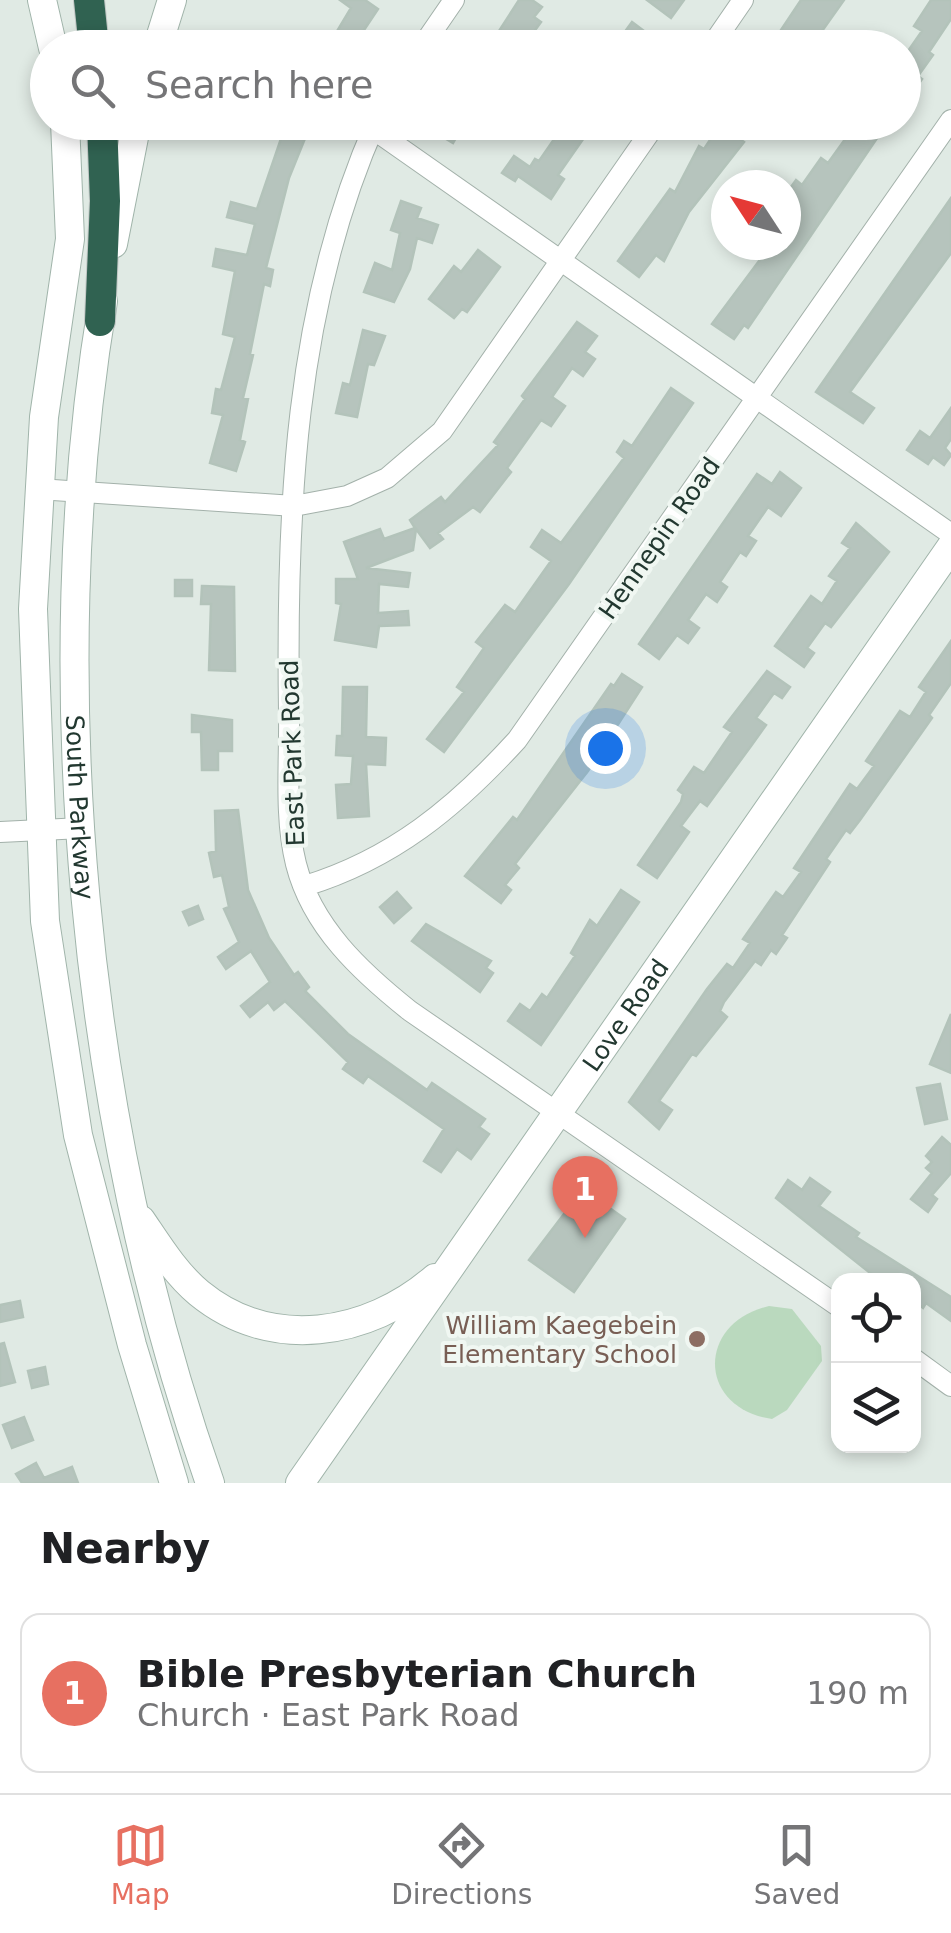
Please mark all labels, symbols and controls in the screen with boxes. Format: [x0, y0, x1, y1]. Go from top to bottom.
search box [30, 30, 921, 140]
icon: search [65, 58, 120, 113]
text: Search here [145, 63, 373, 107]
north arrow [711, 170, 801, 260]
street label: Hennepin Road [593, 452, 726, 625]
street label: East Park Road [275, 659, 310, 847]
street label: South Parkway [60, 714, 100, 901]
your location [580, 723, 631, 774]
street label: Love Road [577, 954, 675, 1077]
pin: 1 [552, 1156, 618, 1238]
map controls [831, 1273, 921, 1453]
button: locate [831, 1273, 921, 1363]
place label: William Kaegebein Elementary School [442, 1311, 677, 1369]
marker: William Kaegebein Elementary School [686, 1328, 708, 1350]
button: layers [831, 1363, 921, 1453]
text: Nearby [40, 1524, 210, 1573]
text: Bible Presbyterian Church [137, 1652, 697, 1696]
text: 1 [63, 1674, 86, 1712]
text: 190 m [807, 1674, 909, 1712]
text: Church · East Park Road [137, 1696, 520, 1734]
tab: Map [111, 1818, 170, 1911]
tab: Directions [391, 1818, 532, 1911]
tab: Saved [754, 1818, 840, 1911]

